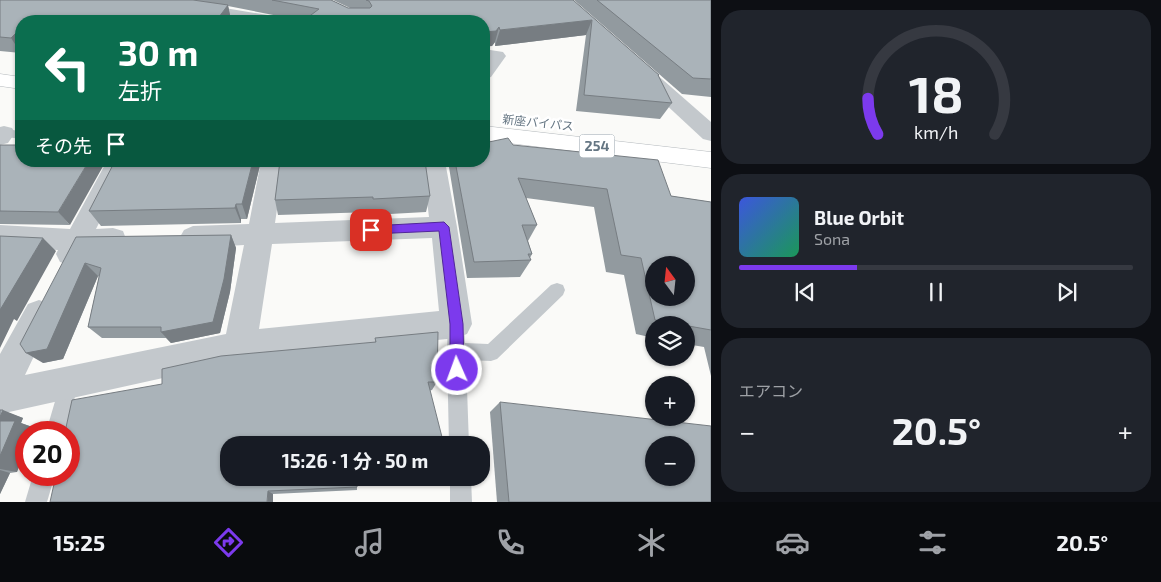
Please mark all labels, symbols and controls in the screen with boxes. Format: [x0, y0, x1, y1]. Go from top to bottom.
text: 30 m [118, 31, 198, 73]
icon: left [35, 35, 100, 100]
text: 18 [909, 61, 963, 123]
text: 左折 [118, 77, 162, 103]
street label: 新座バイパス [502, 111, 575, 133]
text: km/h [914, 121, 958, 143]
icon: arrive [102, 130, 130, 158]
text: その先 [35, 134, 92, 157]
road number: 254 [580, 134, 614, 158]
text: Blue Orbit [814, 206, 904, 229]
pin [350, 209, 392, 251]
icon: arrive [357, 216, 385, 244]
text: Sona [814, 229, 850, 248]
north arrow [645, 256, 695, 306]
map controls [645, 256, 695, 486]
icon: previous [791, 278, 819, 306]
icon: pause [922, 278, 950, 306]
icon: next [1053, 278, 1081, 306]
button: layers [645, 316, 695, 366]
position arrow [430, 343, 482, 395]
button: + [645, 376, 695, 426]
text: エアコン [739, 381, 803, 400]
text: 20.5° [892, 407, 981, 453]
text: − [739, 414, 755, 448]
text: + [1118, 414, 1133, 448]
speed limit sign: 20 [15, 421, 80, 486]
button: − [645, 436, 695, 486]
text: 15:26 · 1 分 · 50 m [282, 449, 428, 472]
icon: directions [211, 525, 246, 560]
icon: music [352, 525, 387, 560]
icon: phone [493, 525, 528, 560]
icon: climate [634, 525, 669, 560]
icon: car [775, 525, 810, 560]
icon: filters [915, 525, 950, 560]
text: 15:25 [53, 529, 105, 555]
text: 20.5° [1056, 529, 1108, 555]

